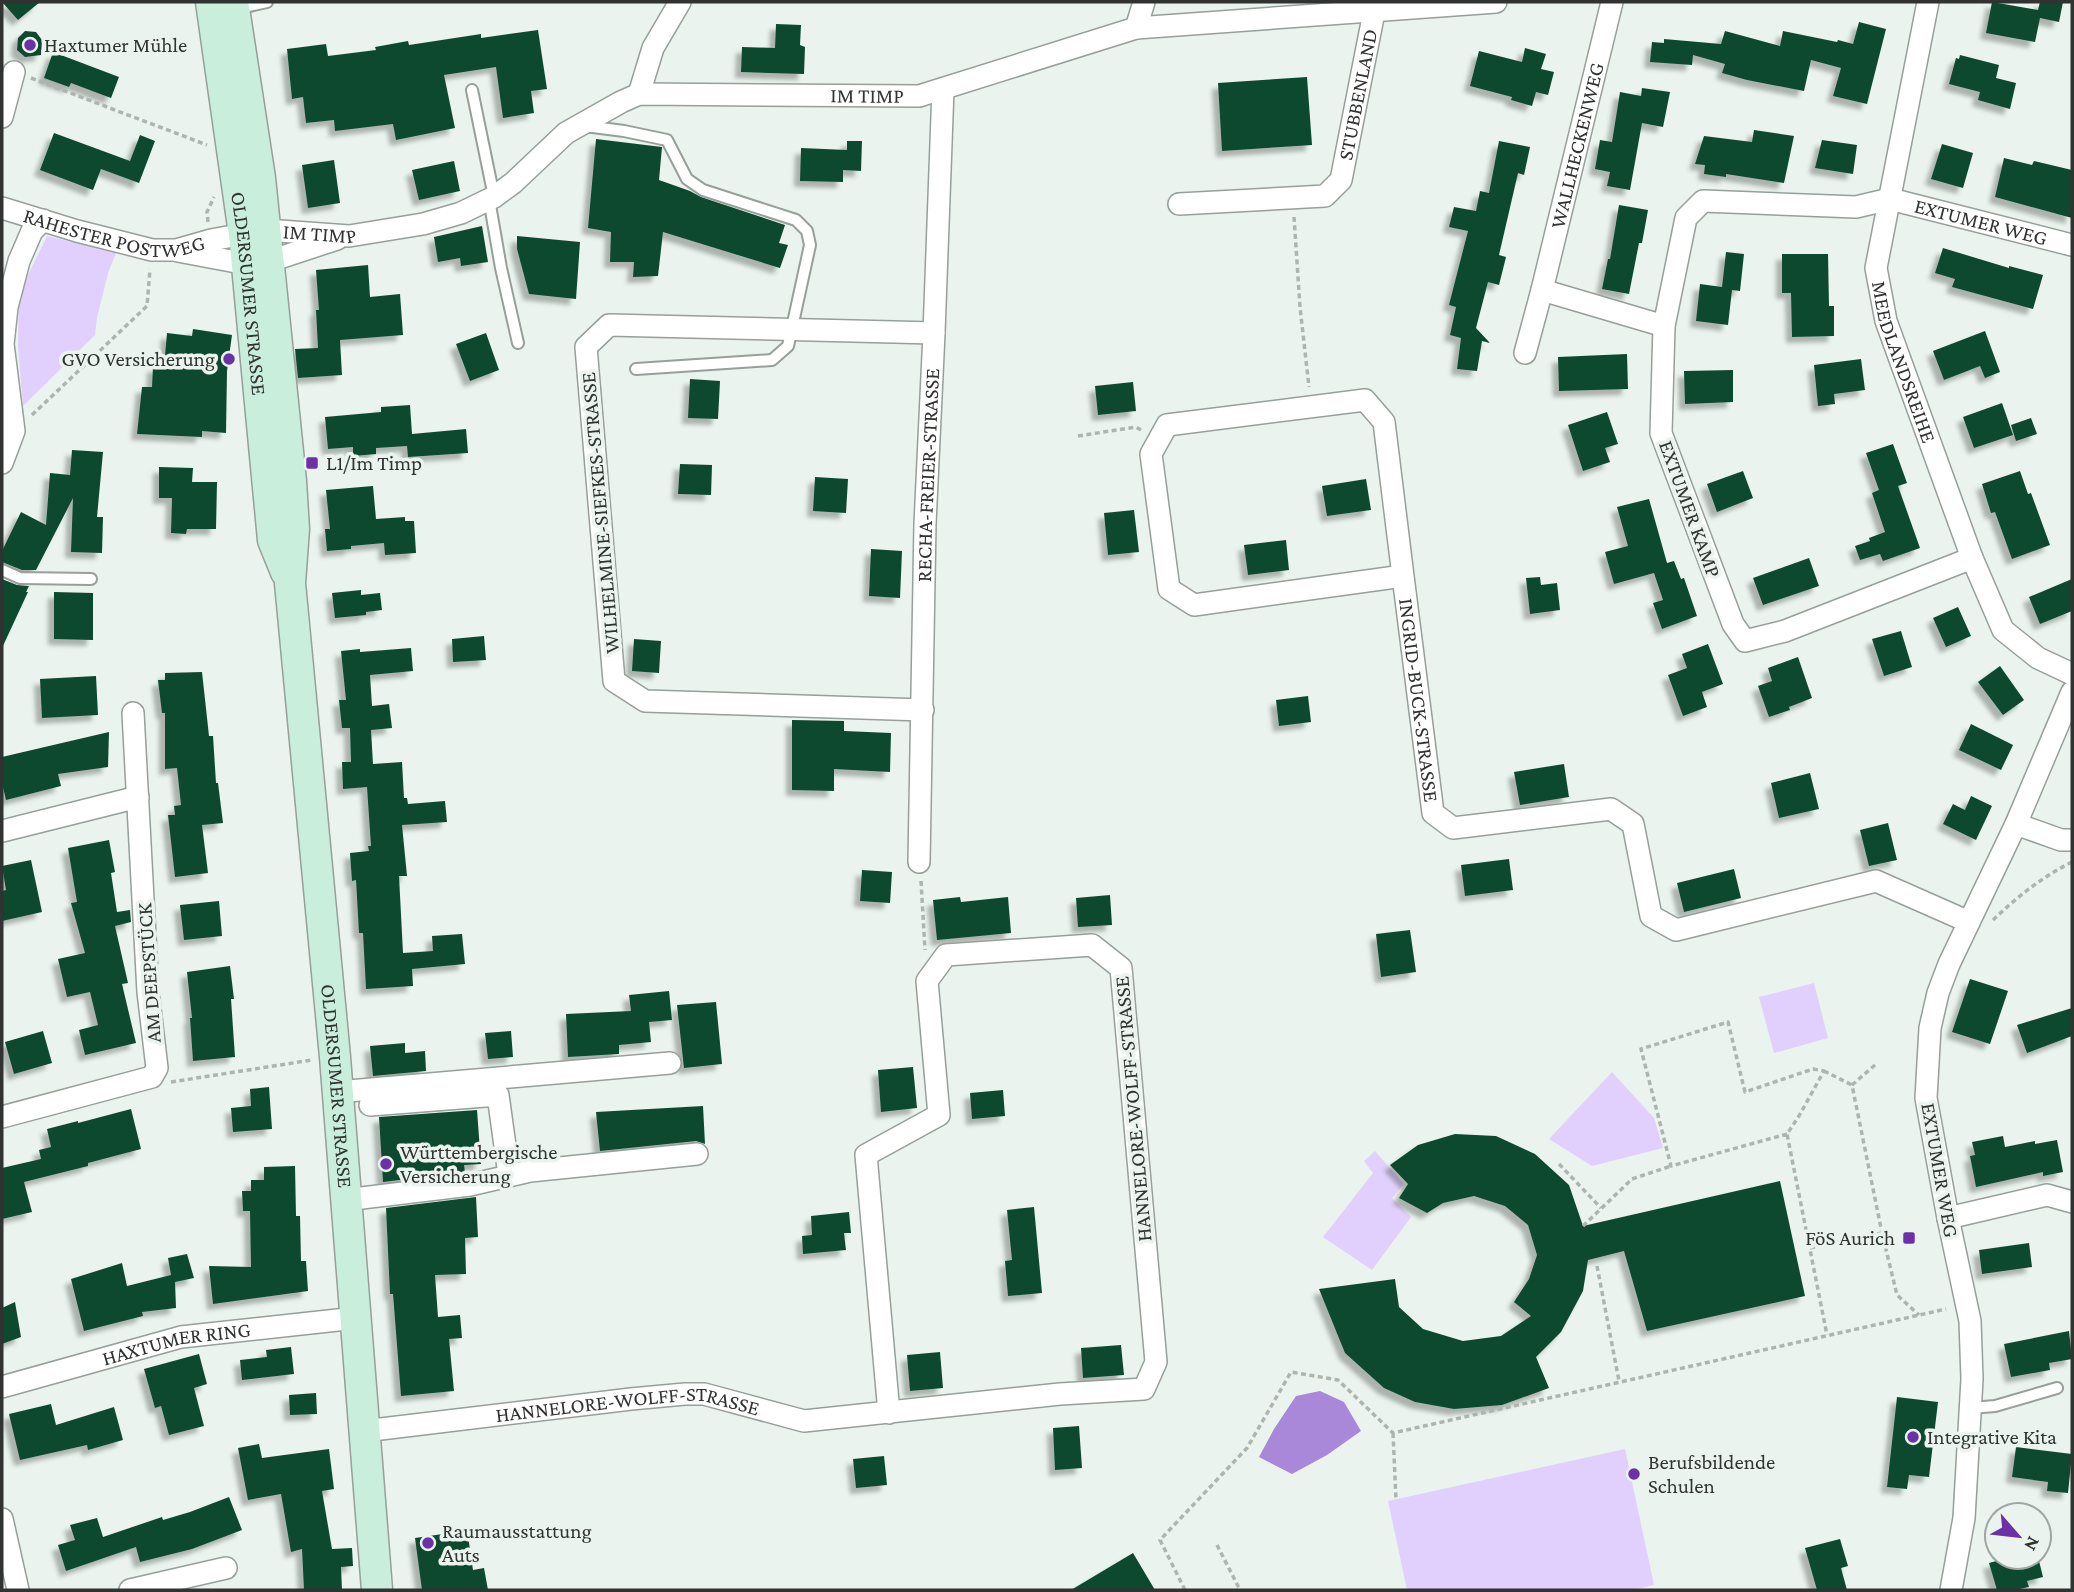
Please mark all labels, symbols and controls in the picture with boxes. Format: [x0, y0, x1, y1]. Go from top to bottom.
street label: STUBBENLAND [1333, 27, 1382, 162]
place label: Haxtumer Mühle [44, 33, 187, 57]
marker: Haxtumer Mühle [22, 37, 38, 53]
street label: WALLHECKENWEG [1545, 60, 1609, 231]
street label: IM TIMP [830, 83, 904, 108]
street label: OLDERSUMER STRASSE [226, 190, 271, 396]
street label: EXTUMER WEG [1912, 194, 2050, 250]
street label: RAHESTER POSTWEG [20, 203, 207, 262]
street label: IM TIMP [282, 219, 358, 248]
street label: MEEDLANDSREIHE [1867, 279, 1941, 446]
place label: GVO Versicherung [61, 347, 215, 371]
marker: GVO Versicherung [221, 351, 237, 367]
street label: RECHA-FREIER-STRASSE [912, 368, 944, 582]
street label: WILHELMINE-SIEFKES-STRASSE [576, 371, 624, 655]
street label: EXTUMER KAMP [1654, 437, 1726, 581]
place label: L1/Im Timp [326, 451, 422, 475]
marker: L1/Im Timp [304, 455, 320, 471]
street label: INGRID-BUCK-STRASSE [1394, 597, 1444, 803]
street label: AM DEEPSTÜCK [132, 901, 166, 1044]
street label: HANNELORE-WOLFF-STRASSE [1109, 975, 1157, 1243]
street label: OLDERSUMER STRASSE [316, 983, 357, 1189]
street label: EXTUMER WEG [1916, 1101, 1964, 1239]
place label: Württembergische Versicherung [400, 1140, 558, 1188]
marker: Württembergische Versicherung [378, 1156, 394, 1172]
place label: FöS Aurich [1805, 1226, 1895, 1250]
marker: FöS Aurich [1901, 1230, 1917, 1246]
street label: HAXTUMER RING [99, 1318, 252, 1370]
street label: HANNELORE-WOLFF-STRASSE [494, 1382, 762, 1427]
place label: Integrative Kita [1927, 1425, 2057, 1449]
marker: Integrative Kita [1905, 1429, 1921, 1445]
place label: Berufsbildende Schulen [1648, 1450, 1775, 1498]
marker: Berufsbildende Schulen [1626, 1466, 1642, 1482]
north arrow [1983, 1501, 2053, 1571]
place label: Raumausstattung Auts [442, 1519, 592, 1567]
text: N [2020, 1533, 2045, 1554]
marker: Raumausstattung Auts [420, 1535, 436, 1551]

